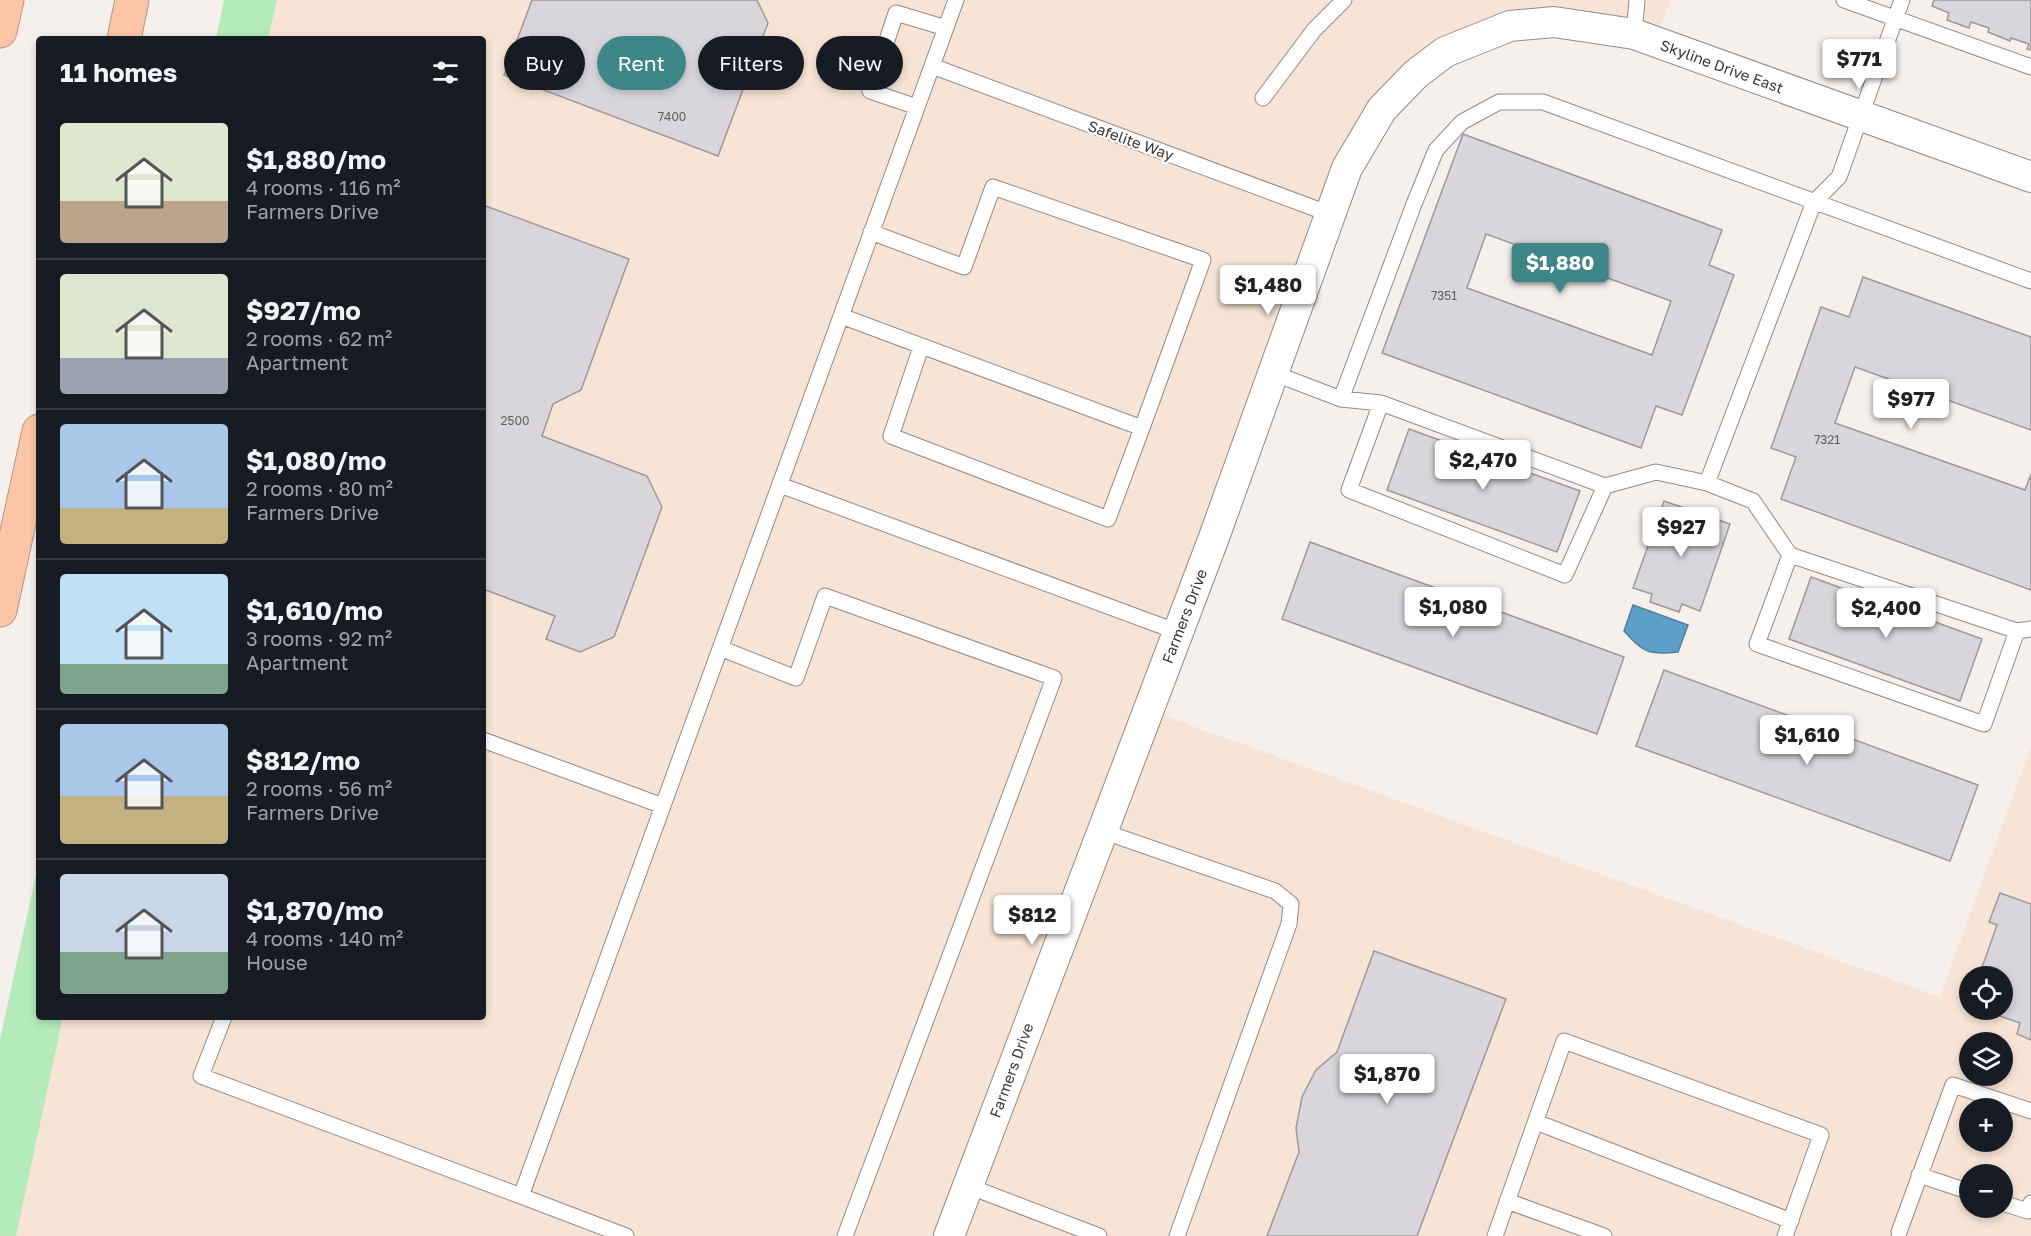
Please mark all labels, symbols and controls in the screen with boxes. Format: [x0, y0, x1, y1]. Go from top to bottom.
street label: Skyline Drive East [1658, 35, 1786, 97]
chip: Buy [504, 36, 585, 90]
chip: Rent [597, 36, 686, 90]
chip: Filters [698, 36, 804, 90]
chip: New [816, 36, 903, 90]
pin: $771 [1823, 39, 1895, 90]
text: $771 [1836, 46, 1882, 70]
icon: filters [429, 56, 462, 89]
text: 11 homes [60, 57, 177, 88]
house number: 7400 [658, 109, 686, 124]
street label: Safelite Way [1086, 116, 1177, 164]
text: $1,880/mo [246, 144, 386, 175]
icon: home [108, 147, 180, 219]
text: 4 rooms · 116 m² [246, 175, 401, 199]
text: Farmers Drive [246, 199, 379, 223]
pin: $1,880 [1511, 243, 1609, 294]
text: $1,880 [1526, 250, 1594, 274]
pin: $1,480 [1219, 265, 1317, 316]
text: $1,480 [1234, 272, 1302, 296]
house number: 7351 [1431, 288, 1457, 303]
text: $927/mo [246, 295, 361, 326]
icon: home [108, 298, 180, 370]
text: 2 rooms · 62 m² [246, 326, 392, 350]
text: Apartment [246, 350, 349, 374]
pin: $977 [1875, 379, 1947, 430]
text: $977 [1887, 386, 1935, 410]
house number: 2500 [501, 413, 529, 428]
house number: 7321 [1814, 432, 1840, 447]
pin: $2,470 [1434, 440, 1532, 491]
text: $1,080/mo [246, 445, 386, 476]
text: $2,470 [1449, 447, 1517, 471]
icon: home [108, 448, 180, 520]
text: 2 rooms · 80 m² [246, 476, 393, 500]
text: Farmers Drive [246, 500, 379, 524]
pin: $927 [1645, 507, 1717, 558]
text: $927 [1656, 514, 1706, 538]
street label: Farmers Drive [1158, 566, 1210, 666]
pin: $1,080 [1404, 587, 1502, 638]
pin: $2,400 [1837, 588, 1935, 639]
text: $1,080 [1419, 594, 1487, 618]
text: $1,610/mo [246, 595, 383, 626]
text: $2,400 [1851, 595, 1921, 619]
icon: home [108, 598, 180, 670]
text: 3 rooms · 92 m² [246, 626, 392, 650]
text: Apartment [246, 650, 349, 674]
pin: $1,610 [1758, 715, 1856, 766]
text: $1,610 [1774, 722, 1840, 746]
text: $812/mo [246, 745, 360, 776]
icon: home [108, 748, 180, 820]
text: 2 rooms · 56 m² [246, 776, 392, 800]
text: Farmers Drive [246, 800, 379, 824]
text: $1,870/mo [246, 895, 384, 926]
pin: $812 [996, 895, 1068, 946]
icon: home [108, 898, 180, 970]
text: $812 [1008, 902, 1056, 926]
text: 4 rooms · 140 m² [246, 926, 403, 950]
text: House [246, 950, 308, 974]
map controls [1959, 966, 2013, 1218]
button: locate [1959, 966, 2013, 1020]
street label: Farmers Drive [986, 1020, 1037, 1120]
button: layers [1959, 1032, 2013, 1086]
pin: $1,870 [1338, 1054, 1436, 1105]
text: $1,870 [1354, 1061, 1420, 1085]
button: + [1959, 1098, 2013, 1152]
button: − [1959, 1164, 2013, 1218]

